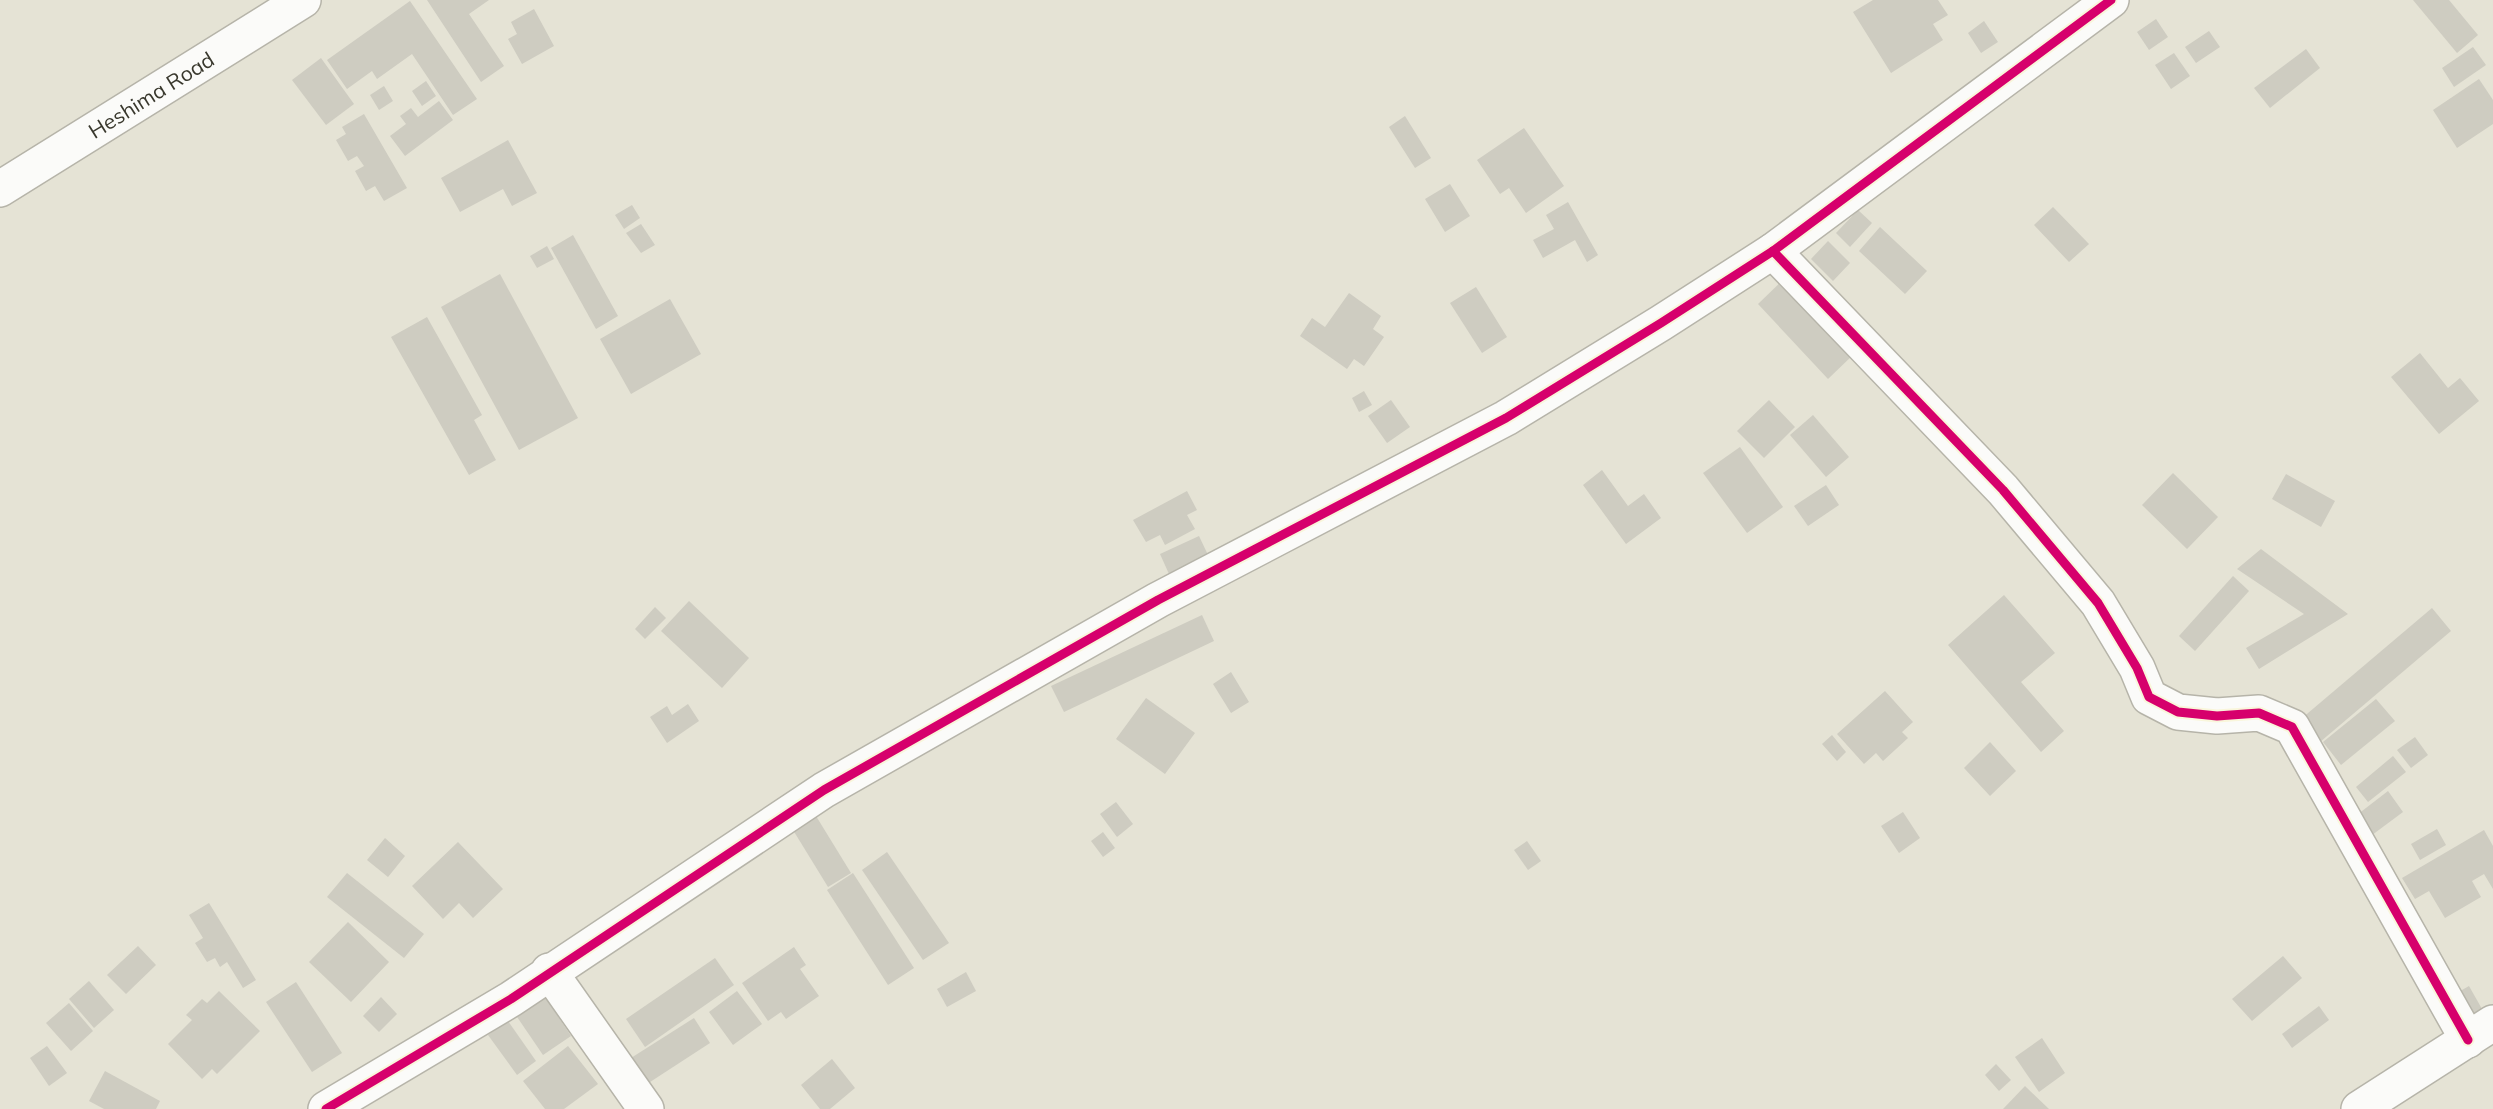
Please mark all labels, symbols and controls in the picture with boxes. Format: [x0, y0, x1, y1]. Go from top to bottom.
street label: Heshima Road [83, 46, 219, 144]

